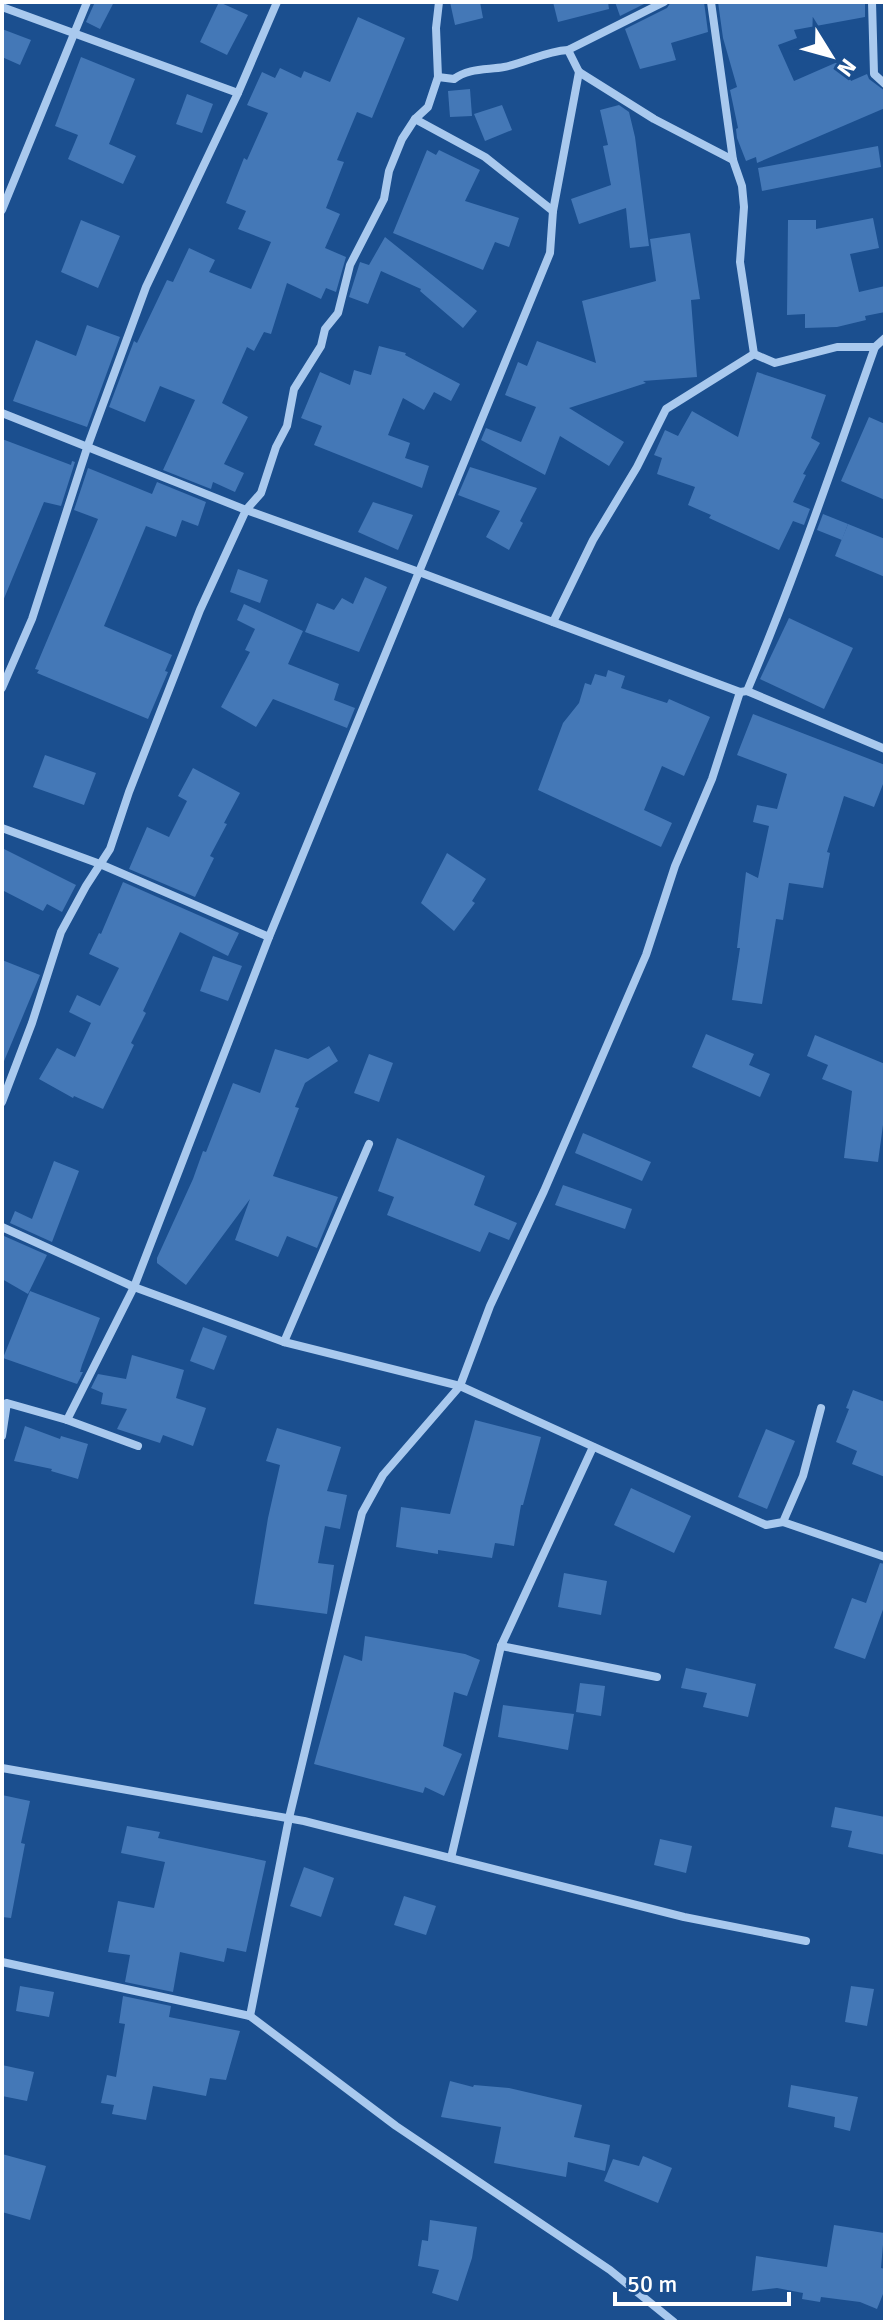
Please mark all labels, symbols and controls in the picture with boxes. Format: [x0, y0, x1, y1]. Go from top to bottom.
north arrow [791, 16, 871, 96]
text: N [831, 53, 862, 82]
scale bar [615, 2256, 789, 2306]
text: 50 m [627, 2269, 677, 2299]

